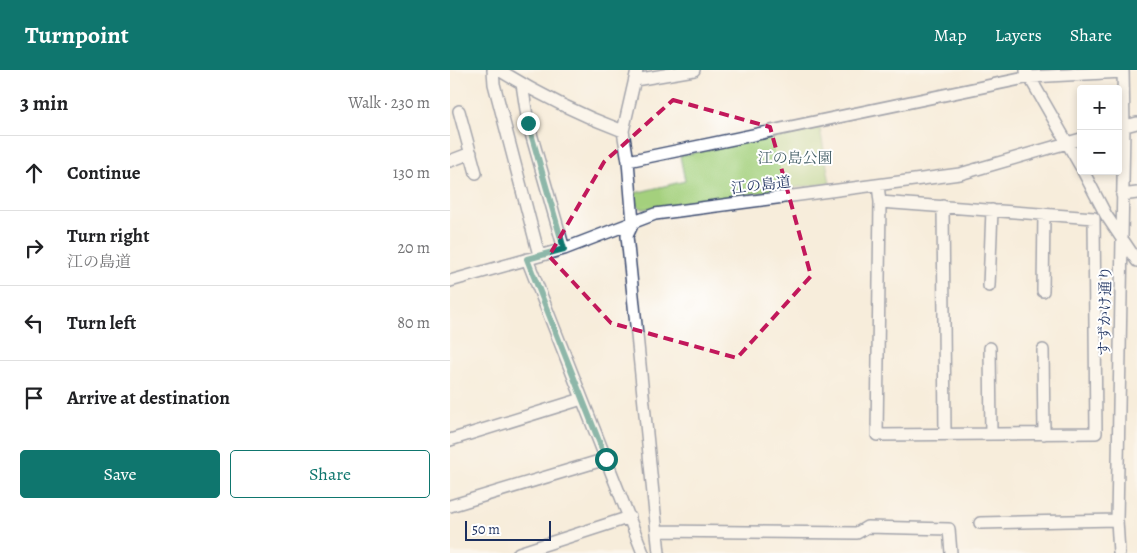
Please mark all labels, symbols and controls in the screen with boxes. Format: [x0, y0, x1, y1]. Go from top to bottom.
text: Turnpoint [25, 19, 129, 51]
text: Map [934, 23, 967, 47]
text: Layers [995, 23, 1042, 47]
text: Share [1070, 23, 1112, 47]
map controls [1077, 85, 1122, 175]
button: + [1077, 85, 1122, 130]
text: 3 min [20, 89, 68, 117]
text: Walk · 230 m [348, 92, 430, 114]
route end [517, 112, 540, 135]
button: − [1077, 130, 1122, 175]
park label: 江の島公園 [757, 148, 833, 168]
icon: ahead [20, 159, 48, 187]
text: Continue [67, 160, 141, 186]
text: 130 m [393, 162, 430, 184]
street label: 江の島道 [730, 171, 792, 199]
text: Turn right [67, 223, 149, 249]
icon: right [20, 234, 48, 262]
text: 20 m [397, 237, 430, 259]
text: 江の島道 [67, 251, 131, 273]
street label: すずかけ通り [1094, 266, 1116, 356]
icon: left [20, 309, 48, 337]
text: Turn left [67, 310, 136, 336]
text: 80 m [397, 312, 430, 334]
icon: arrive [20, 384, 48, 412]
text: Arrive at destination [67, 385, 230, 411]
route start [595, 448, 618, 471]
button: Save [20, 450, 220, 498]
button: Share [230, 450, 430, 498]
scale bar [465, 518, 551, 541]
text: 50 m [472, 520, 500, 539]

